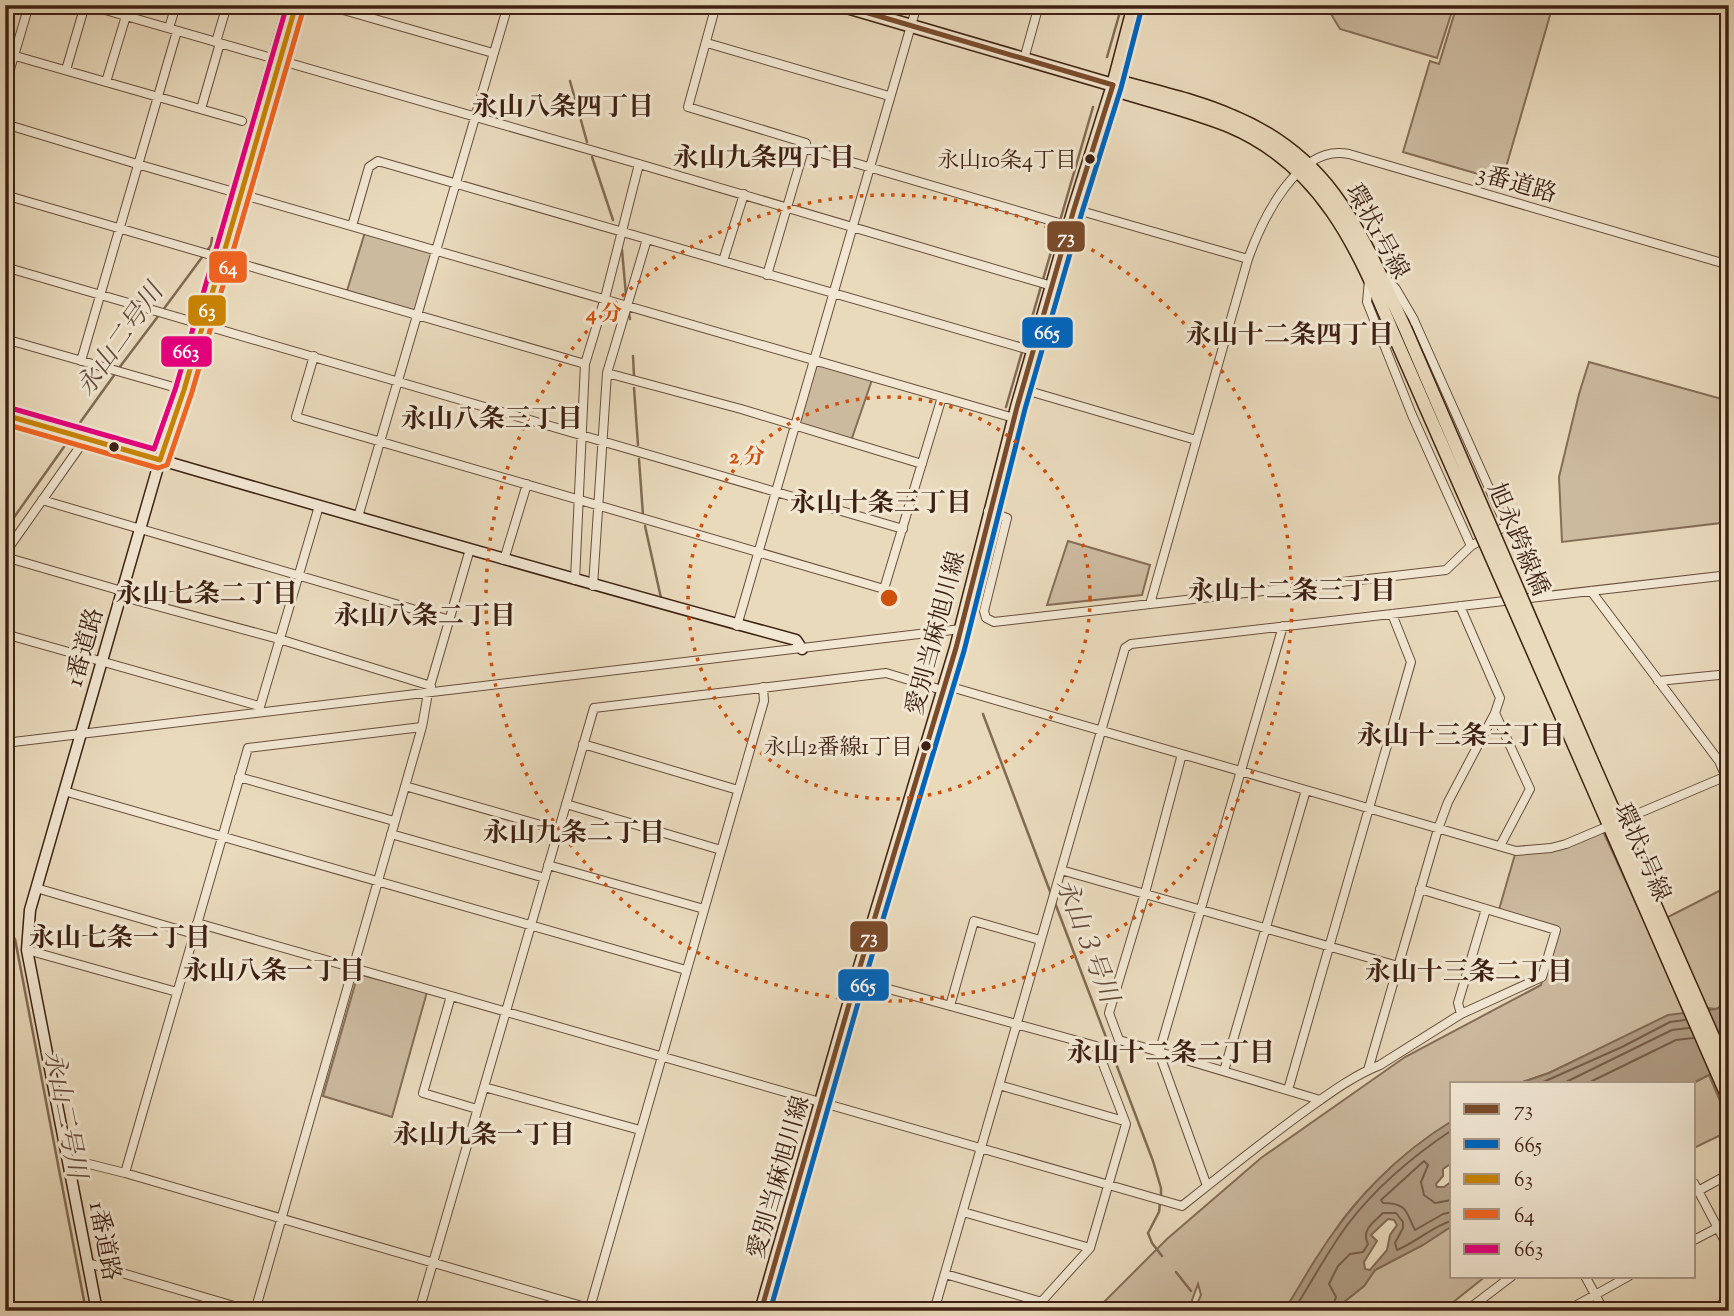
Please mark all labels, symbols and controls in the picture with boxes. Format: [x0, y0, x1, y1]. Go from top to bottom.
district label: 永山八条四丁目 [472, 90, 654, 127]
district label: 永山九条四丁目 [673, 141, 855, 178]
place label: 永山10条4丁目 [937, 146, 1077, 178]
marker: 永山10条4丁目 [1083, 152, 1097, 166]
street label: 3番道路 [1472, 157, 1560, 213]
street label: 環状1号線 [1336, 178, 1416, 286]
line badge: 73 [1046, 220, 1086, 253]
text: 73 [1057, 225, 1075, 252]
line badge: 64 [208, 250, 248, 284]
text: 64 [219, 256, 238, 283]
water label: 永山二号川 [69, 274, 175, 404]
line badge: 63 [187, 294, 227, 327]
text: 63 [198, 299, 216, 326]
text: 4 分 [585, 300, 622, 330]
line badge: 665 [1021, 316, 1074, 349]
district label: 永山十二条四丁目 [1186, 318, 1394, 355]
text: 665 [1034, 321, 1060, 348]
line badge: 663 [160, 335, 213, 368]
text: 663 [173, 340, 200, 367]
district label: 永山八条三丁目 [401, 402, 583, 439]
unlabelled marker [107, 440, 121, 454]
text: 2 分 [729, 443, 765, 473]
street label: 旭永跨線橋 [1478, 478, 1556, 602]
district label: 永山十条三丁目 [790, 486, 972, 523]
street label: 愛別当麻旭川線 [899, 548, 975, 719]
district label: 永山十二条三丁目 [1188, 574, 1396, 611]
district label: 永山七条二丁目 [116, 577, 298, 614]
centre of rings [877, 586, 901, 610]
district label: 永山八条二丁目 [334, 599, 516, 636]
street label: 1番道路 [59, 604, 113, 691]
district label: 永山十三条三丁目 [1357, 719, 1565, 756]
place label: 永山2番線1丁目 [763, 733, 913, 765]
marker: 永山2番線1丁目 [919, 739, 933, 753]
street label: 環状1号線 [1604, 798, 1678, 907]
district label: 永山九条二丁目 [483, 816, 665, 853]
water label: 永山３号川 [1045, 874, 1127, 1011]
line badge: 73 [849, 920, 889, 953]
district label: 永山七条一丁目 [29, 921, 211, 958]
text: 73 [860, 925, 878, 952]
district label: 永山八条一丁目 [183, 954, 365, 991]
district label: 永山十三条二丁目 [1365, 955, 1573, 992]
line badge: 665 [837, 968, 890, 1002]
text: 665 [850, 974, 876, 1001]
district label: 永山十二条二丁目 [1067, 1036, 1275, 1073]
water label: 永山二号川 [33, 1047, 95, 1185]
legend [1450, 1082, 1696, 1278]
street label: 愛別当麻旭川線 [740, 1092, 819, 1263]
text: 73 [1514, 1096, 1533, 1126]
district label: 永山九条一丁目 [393, 1118, 575, 1155]
text: 665 [1514, 1132, 1542, 1162]
text: 63 [1514, 1166, 1533, 1196]
street label: 1番道路 [79, 1199, 127, 1284]
text: 64 [1514, 1202, 1535, 1232]
text: 663 [1514, 1236, 1543, 1266]

